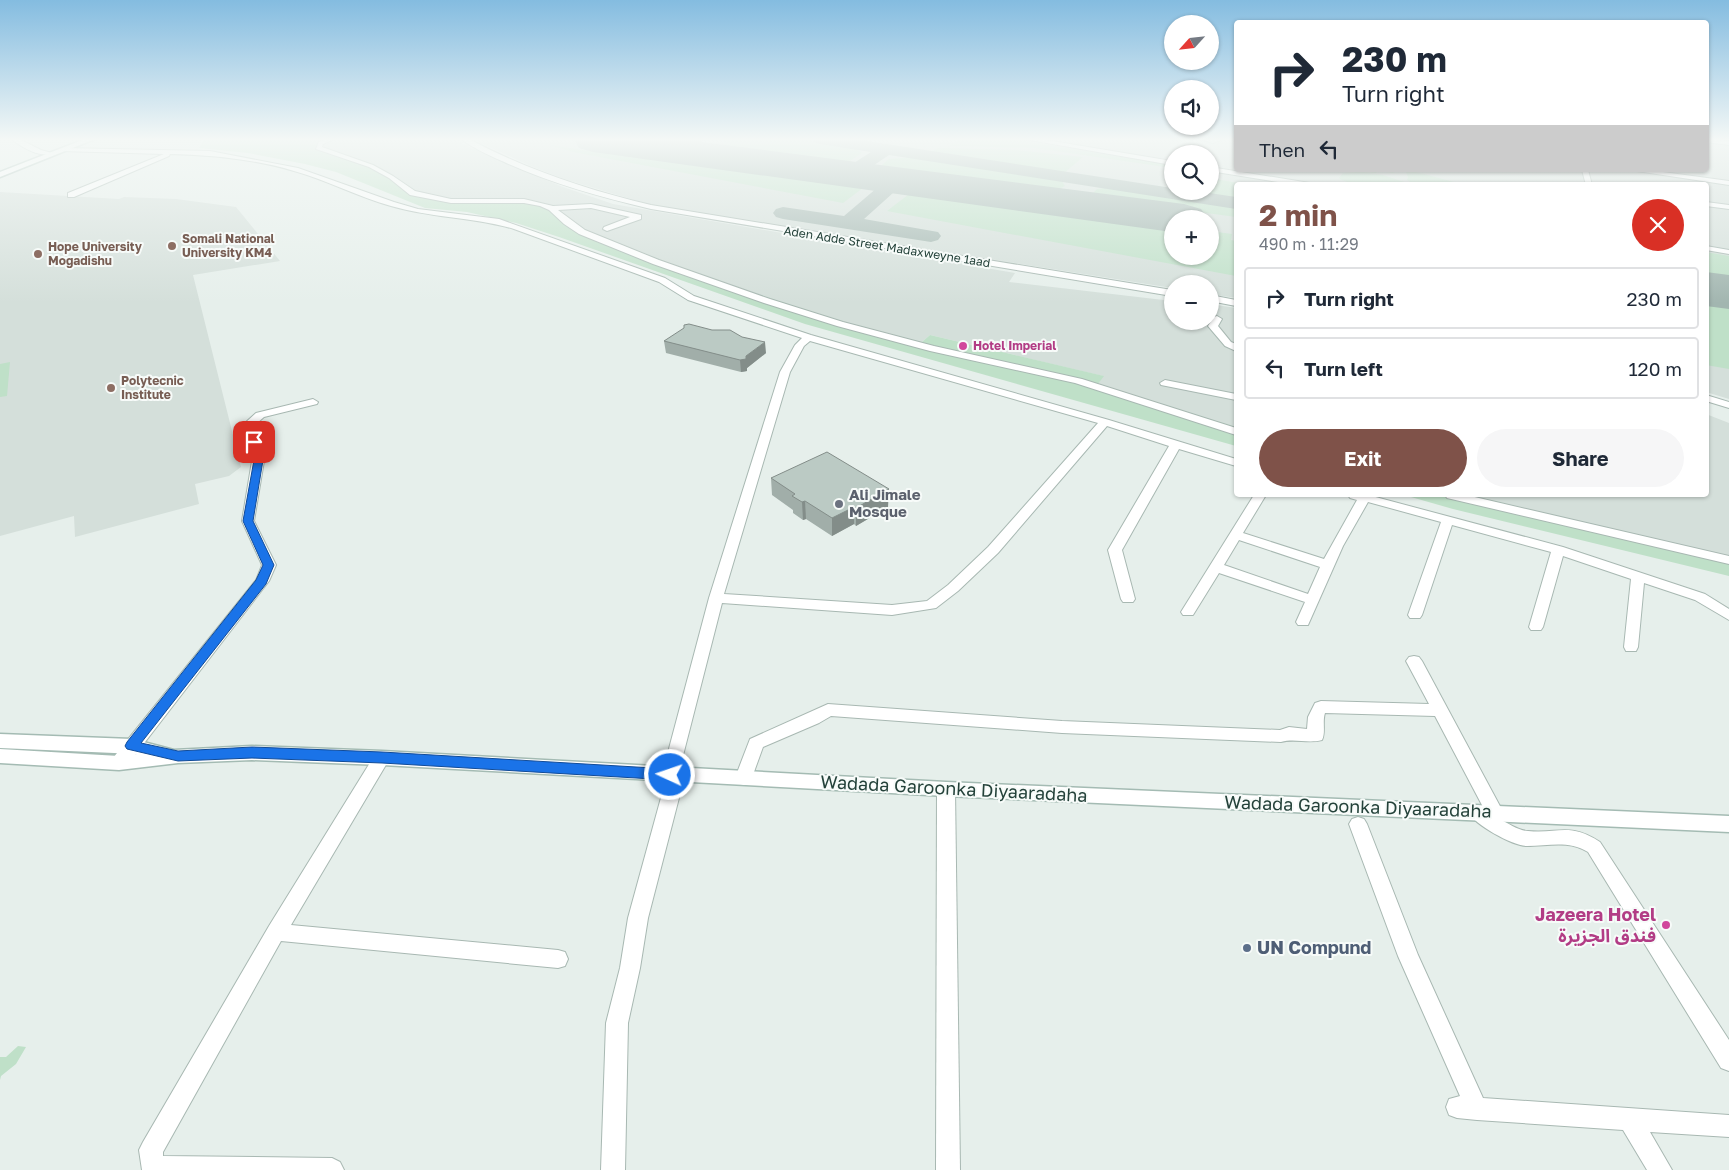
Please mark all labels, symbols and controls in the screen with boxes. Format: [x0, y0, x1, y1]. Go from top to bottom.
north arrow [1164, 15, 1219, 70]
map controls [1164, 15, 1219, 330]
text: 230 m [1342, 38, 1447, 80]
icon: right [1259, 40, 1324, 105]
button: sound [1164, 80, 1219, 135]
text: Turn right [1342, 80, 1445, 107]
icon: left [1315, 135, 1343, 163]
text: Then [1259, 138, 1305, 161]
button: search [1164, 145, 1219, 200]
text: 2 min [1259, 197, 1337, 233]
button: close [1632, 199, 1684, 251]
button: + [1164, 210, 1219, 265]
street label: Aden Adde Street Madaxweyne 1aad [783, 223, 991, 270]
place label: Somali National University KM4 [182, 231, 275, 260]
text: 490 m · 11:29 [1259, 234, 1359, 254]
place label: Hope University Mogadishu [48, 239, 143, 268]
marker: Somali National University KM4 [166, 240, 178, 252]
marker: Hope University Mogadishu [32, 248, 44, 260]
button: − [1164, 275, 1219, 330]
icon: right [1261, 284, 1289, 312]
text: Turn right [1304, 287, 1394, 310]
text: 230 m [1627, 287, 1682, 310]
place label: Hotel Imperial [973, 338, 1056, 353]
marker: Hotel Imperial [957, 340, 969, 352]
icon: left [1261, 354, 1289, 382]
text: Turn left [1304, 357, 1383, 380]
text: 120 m [1628, 357, 1682, 380]
place label: Polytecnic Institute [121, 373, 184, 402]
marker: Polytecnic Institute [105, 382, 117, 394]
pin [233, 421, 275, 463]
icon: arrive [240, 428, 268, 456]
button: Exit [1259, 429, 1467, 487]
button: Share [1477, 429, 1684, 487]
place label: Ali Jimale Mosque [849, 485, 921, 520]
marker: Ali Jimale Mosque [833, 498, 845, 510]
position arrow [643, 748, 695, 800]
street label: Wadada Garoonka Diyaaradaha [820, 770, 1088, 806]
street label: Wadada Garoonka Diyaaradaha [1224, 790, 1492, 822]
place label: Jazeera Hotel فندق الجزيرة [1535, 903, 1656, 947]
marker: Jazeera Hotel فندق الجزيرة [1660, 919, 1672, 931]
place label: UN Compund [1257, 936, 1371, 958]
marker: UN Compund [1241, 942, 1253, 954]

